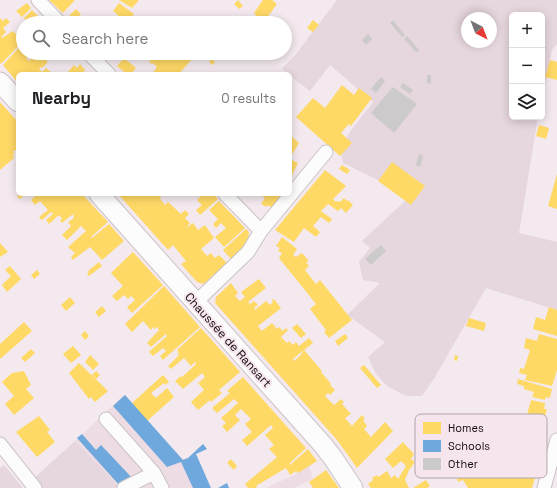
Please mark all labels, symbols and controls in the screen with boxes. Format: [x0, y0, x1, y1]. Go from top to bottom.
north arrow [461, 12, 497, 48]
map controls [509, 12, 545, 120]
button: + [509, 12, 545, 48]
search box [16, 16, 292, 60]
icon: search [30, 27, 52, 49]
text: Search here [62, 29, 148, 48]
button: − [509, 48, 545, 84]
button: layers [509, 84, 545, 120]
text: Nearby [32, 87, 91, 109]
text: 0 results [221, 90, 276, 107]
street label: Chaussée de Ransart [181, 289, 275, 391]
legend [415, 414, 547, 478]
text: Homes [448, 421, 484, 435]
text: Schools [448, 439, 490, 453]
text: Other [448, 457, 478, 471]

